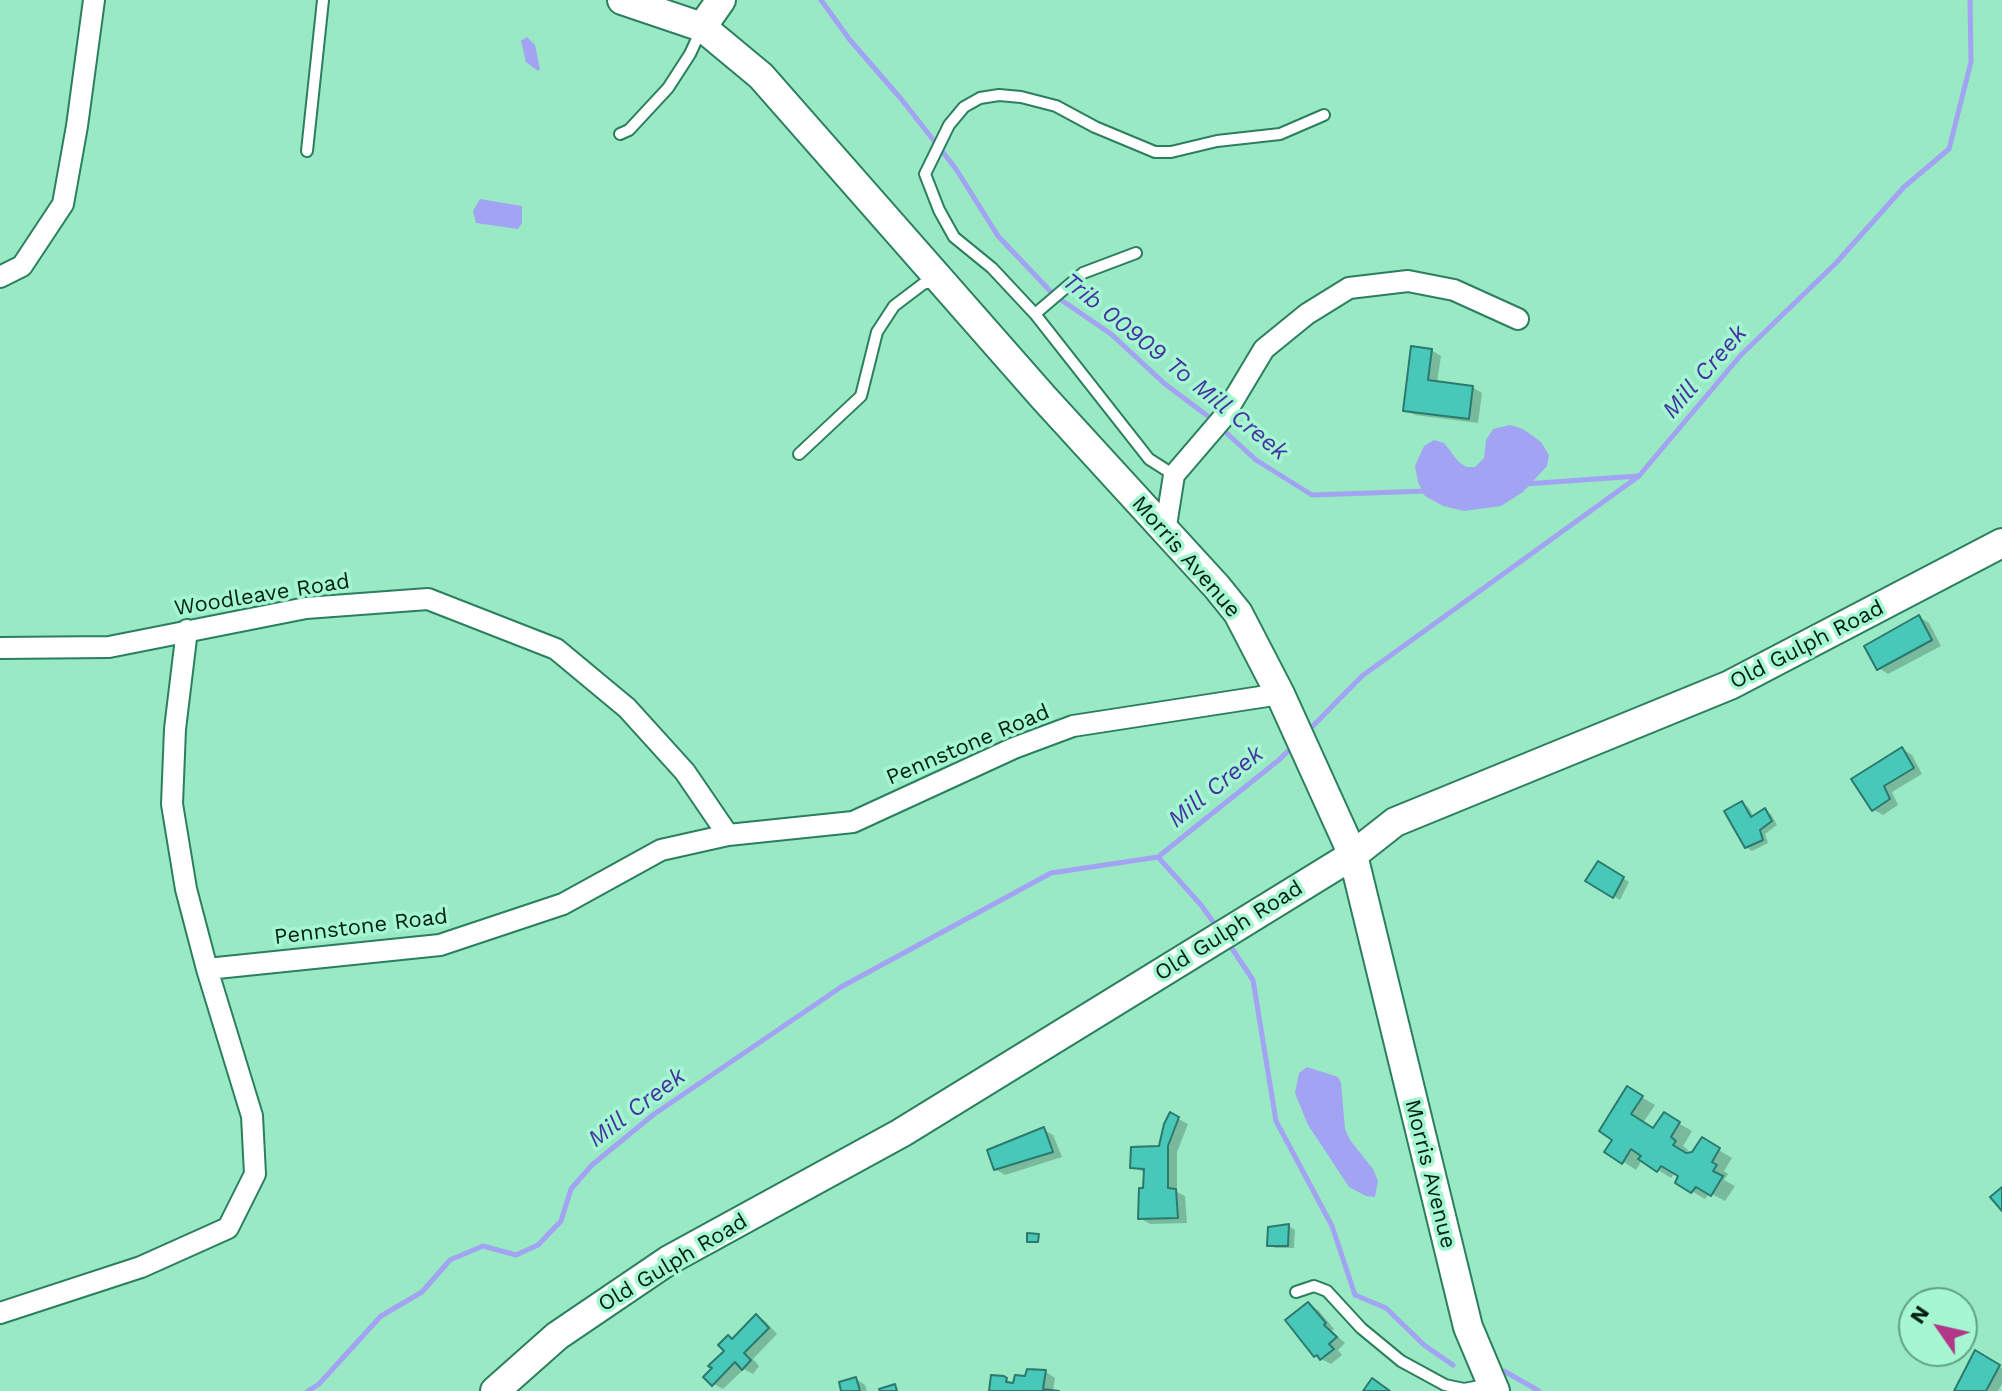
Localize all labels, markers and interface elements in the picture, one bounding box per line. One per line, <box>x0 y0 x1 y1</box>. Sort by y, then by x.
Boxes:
water label: Trib 00909 To Mill Creek <box>1056 267 1294 467</box>
water label: Mill Creek <box>1657 319 1753 425</box>
street label: Morris Avenue <box>1126 491 1246 623</box>
street label: Woodleave Road <box>172 568 352 622</box>
street label: Old Gulph Road <box>1726 595 1888 695</box>
street label: Pennstone Road <box>882 699 1054 791</box>
water label: Mill Creek <box>1162 740 1270 834</box>
street label: Old Gulph Road <box>1150 875 1308 987</box>
street label: Pennstone Road <box>273 903 449 951</box>
water label: Mill Creek <box>583 1062 691 1154</box>
street label: Morris Avenue <box>1399 1097 1461 1251</box>
street label: Old Gulph Road <box>594 1208 752 1318</box>
north arrow <box>1898 1287 1978 1367</box>
text: N <box>1904 1301 1934 1328</box>

